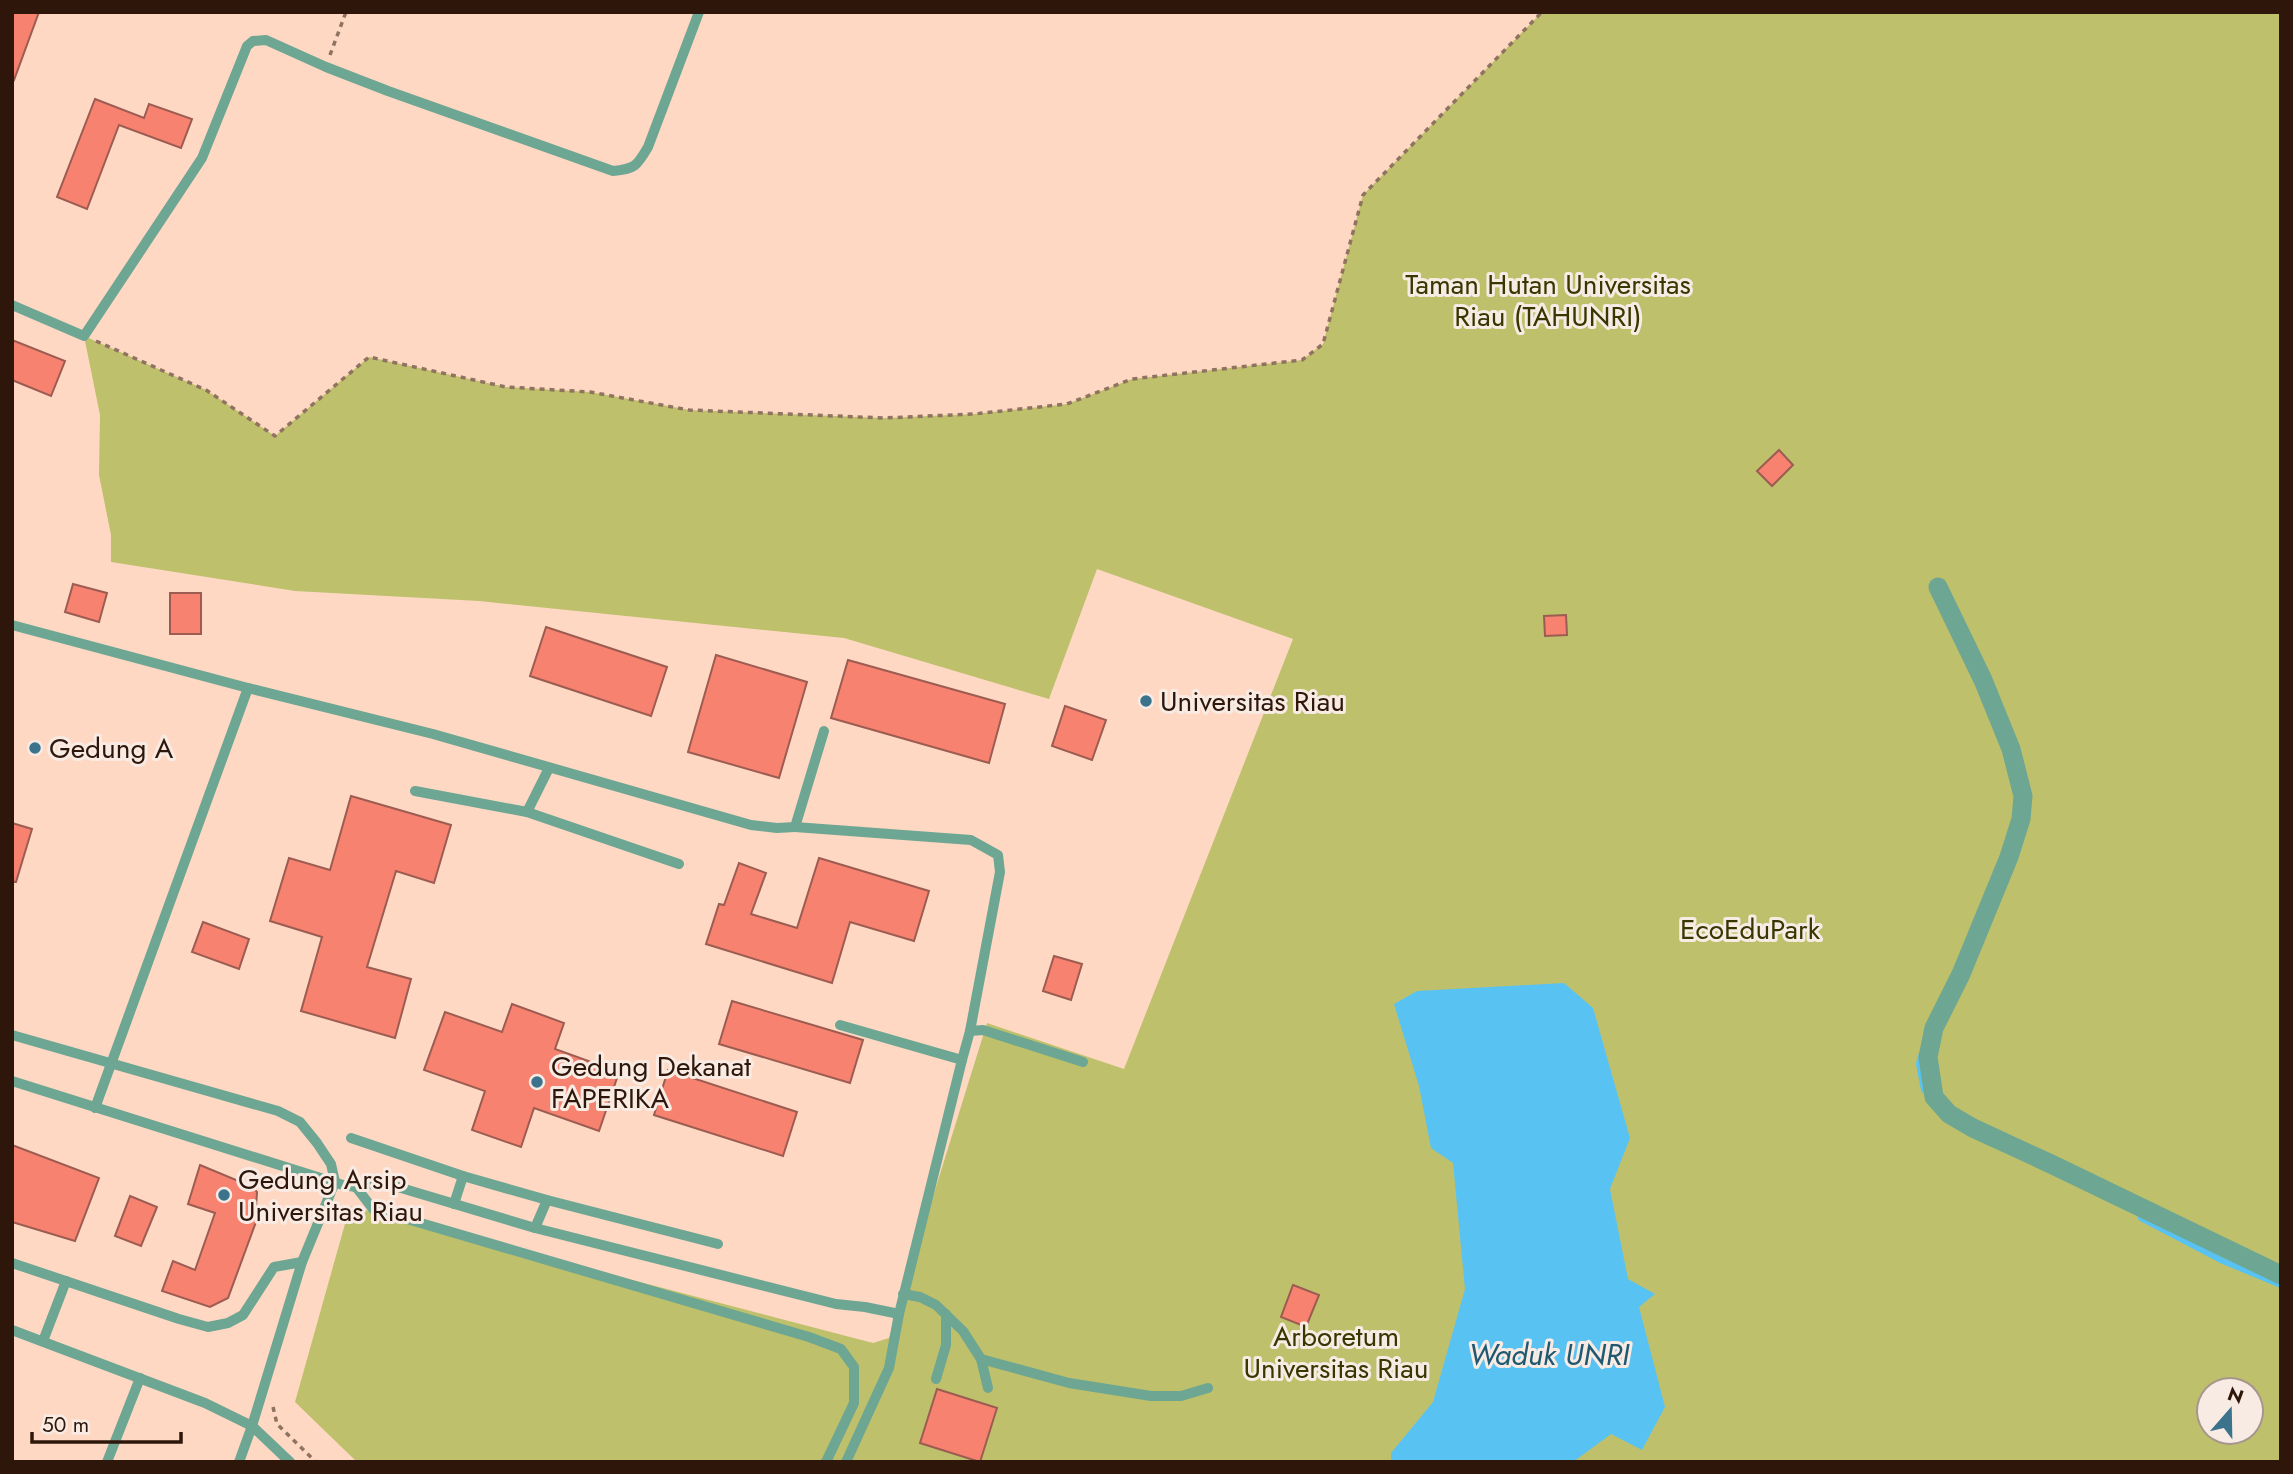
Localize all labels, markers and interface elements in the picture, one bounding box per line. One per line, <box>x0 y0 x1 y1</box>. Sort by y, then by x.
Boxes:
park label: Taman Hutan Universitas Riau (TAHUNRI) <box>1405 264 1691 337</box>
place label: Universitas Riau <box>1160 681 1345 722</box>
marker: Universitas Riau <box>1138 693 1154 709</box>
place label: Gedung A <box>49 728 174 769</box>
marker: Gedung A <box>27 740 43 756</box>
park label: EcoEduPark <box>1680 909 1821 950</box>
place label: Gedung Dekanat FAPERIKA <box>551 1046 751 1119</box>
marker: Gedung Dekanat FAPERIKA <box>529 1074 545 1090</box>
place label: Gedung Arsip Universitas Riau <box>238 1159 423 1232</box>
marker: Gedung Arsip Universitas Riau <box>216 1187 232 1203</box>
park label: Arboretum Universitas Riau <box>1244 1316 1429 1389</box>
water label: Waduk UNRI <box>1469 1333 1630 1376</box>
north arrow <box>2195 1376 2265 1446</box>
text: N <box>2224 1380 2247 1411</box>
scale bar <box>32 1400 180 1444</box>
text: 50 m <box>42 1410 89 1440</box>

